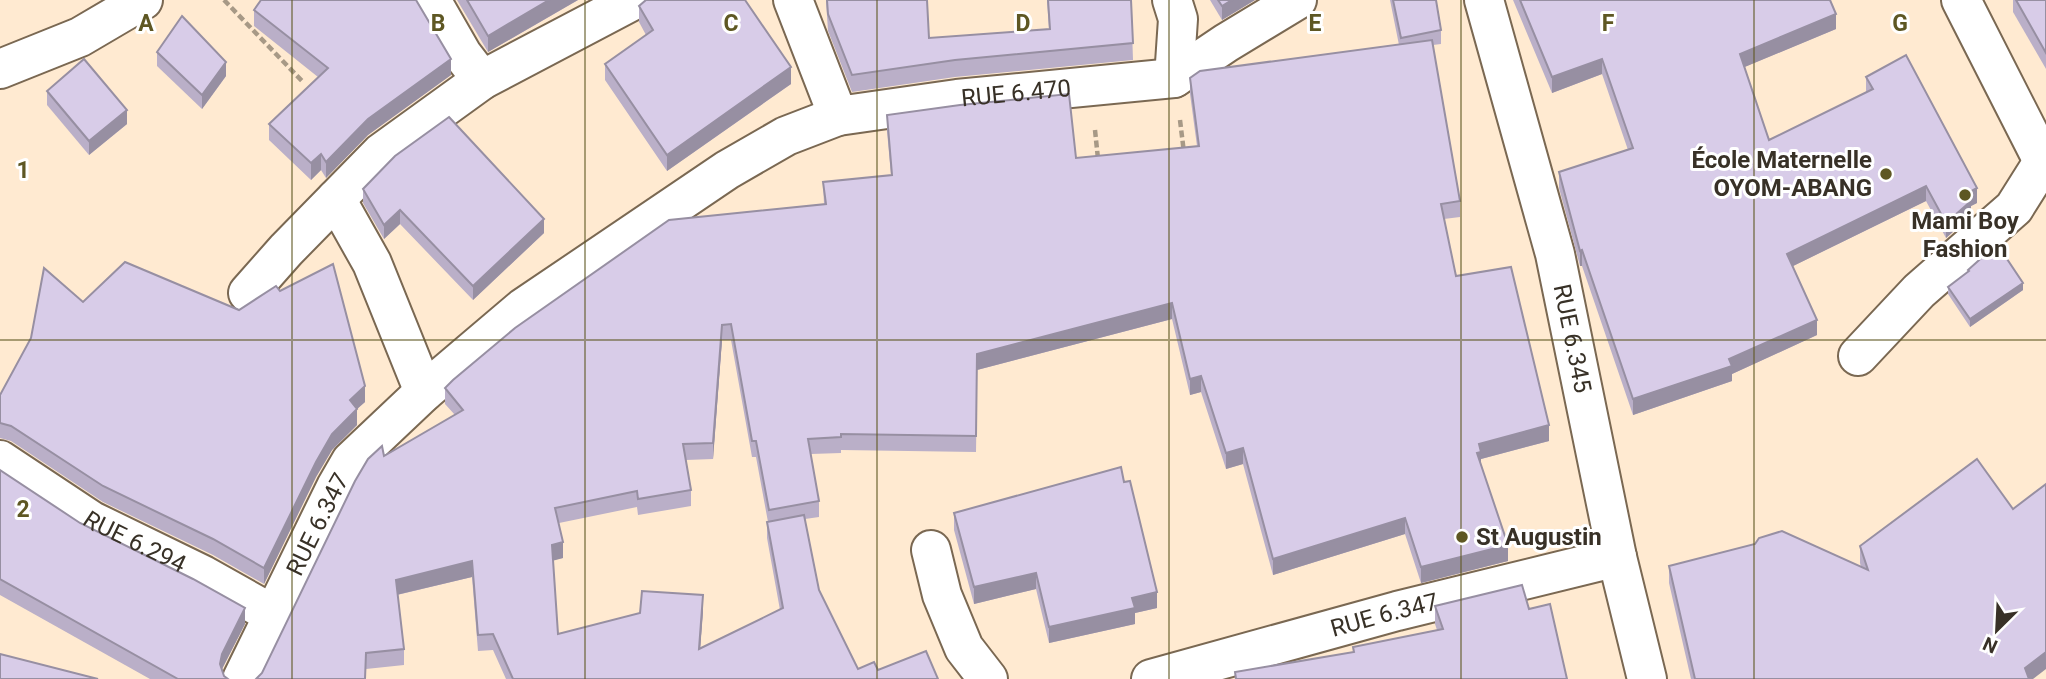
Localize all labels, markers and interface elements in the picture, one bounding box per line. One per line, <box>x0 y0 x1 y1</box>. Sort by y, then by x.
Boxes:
text: A <box>138 10 154 37</box>
text: B <box>431 10 445 37</box>
text: C <box>723 10 739 37</box>
text: D <box>1016 10 1030 37</box>
text: E <box>1309 10 1322 37</box>
text: F <box>1602 10 1615 37</box>
text: G <box>1892 10 1908 37</box>
street label: RUE 6.470 <box>960 74 1072 113</box>
place label: École Maternelle OYOM-ABANG <box>1692 146 1872 202</box>
text: 1 <box>16 157 30 184</box>
marker: École Maternelle OYOM-ABANG <box>1878 166 1894 182</box>
marker: Mami Boy Fashion <box>1957 187 1973 203</box>
place label: Mami Boy Fashion <box>1911 207 2020 263</box>
street label: RUE 6.345 <box>1548 282 1597 395</box>
street label: RUE 6.347 <box>281 468 355 580</box>
text: 2 <box>16 496 30 523</box>
street label: RUE 6.294 <box>78 505 191 579</box>
place label: St Augustin <box>1476 523 1602 551</box>
marker: St Augustin <box>1454 529 1470 545</box>
street label: RUE 6.347 <box>1327 587 1441 643</box>
north arrow <box>1962 595 2032 665</box>
text: N <box>1979 632 2001 658</box>

